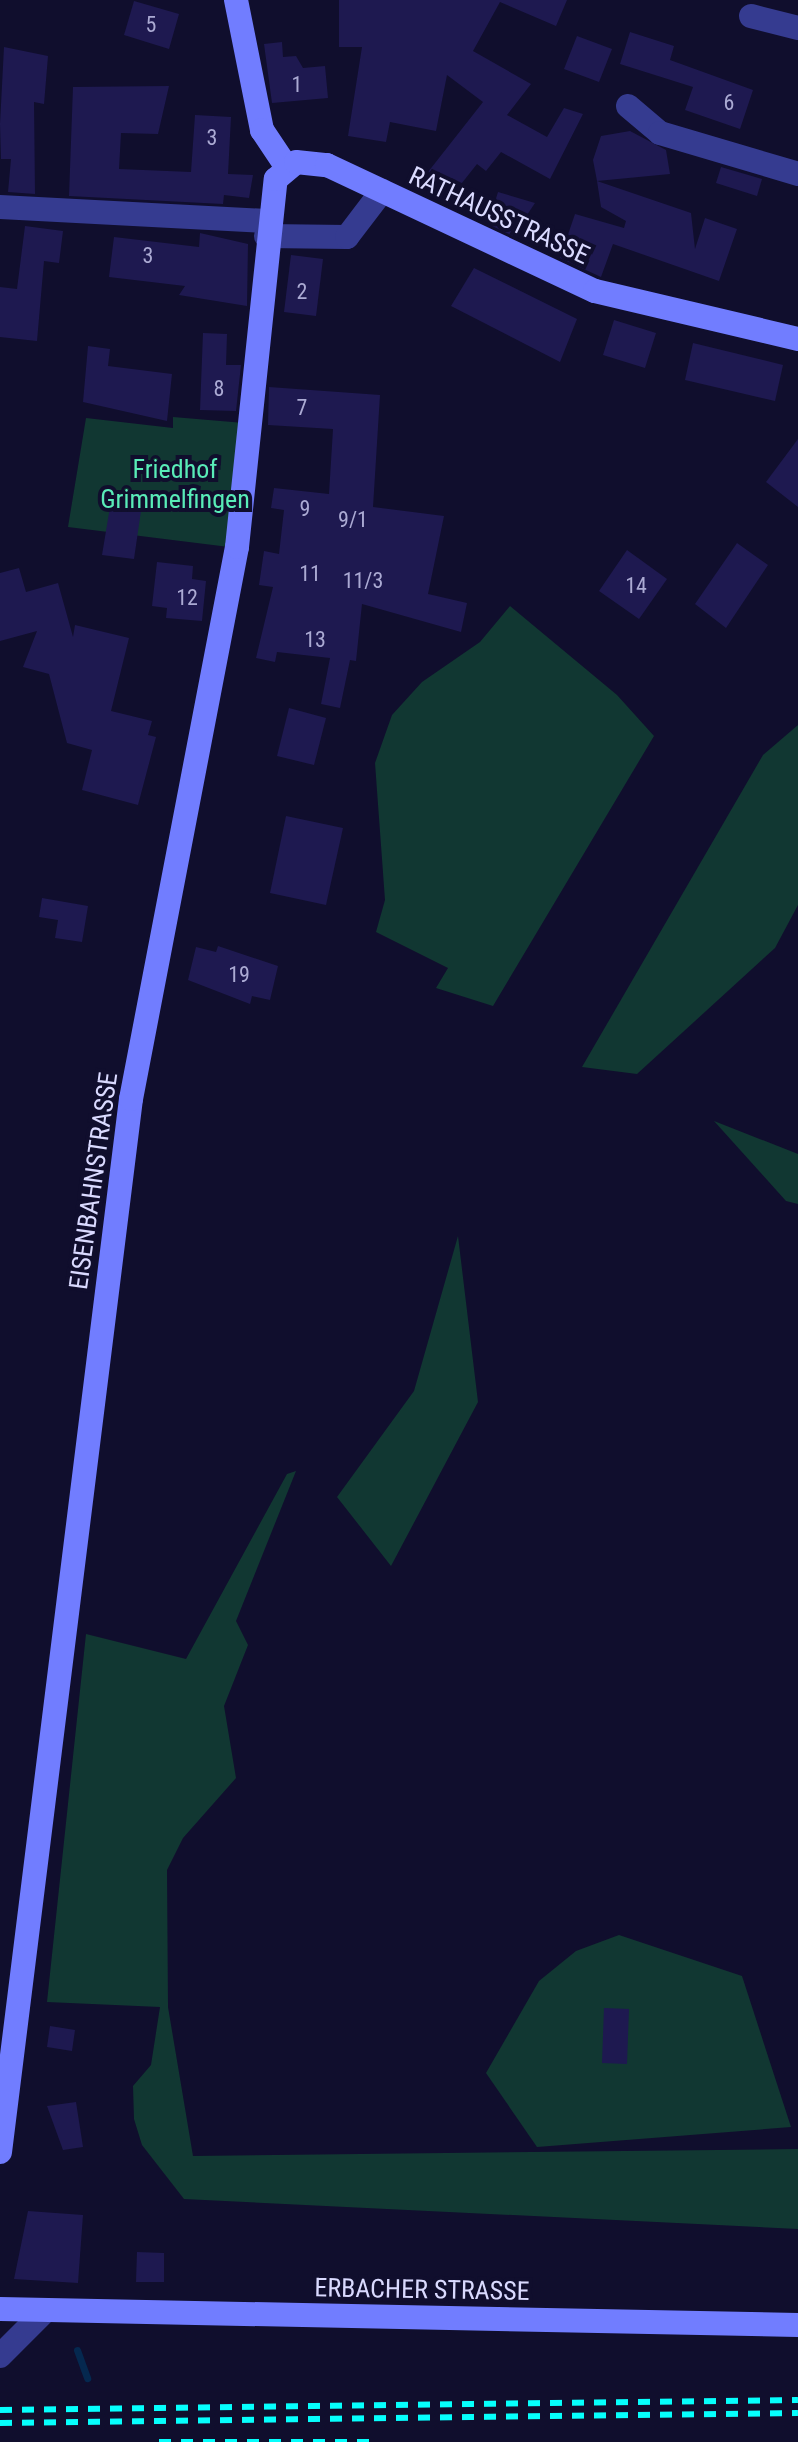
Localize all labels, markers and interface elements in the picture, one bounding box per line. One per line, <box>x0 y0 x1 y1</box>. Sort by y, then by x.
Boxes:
house number: 5 <box>146 12 156 38</box>
house number: 1 <box>292 72 302 98</box>
house number: 6 <box>724 90 734 116</box>
house number: 3 <box>207 125 217 151</box>
street label: RATHAUSSTRASSE <box>404 161 594 271</box>
house number: 3 <box>143 243 153 269</box>
house number: 2 <box>297 279 307 305</box>
house number: 8 <box>214 376 224 402</box>
house number: 7 <box>297 395 307 421</box>
park label: Friedhof Grimmelfingen <box>100 454 250 516</box>
house number: 9 <box>300 496 310 522</box>
house number: 9/1 <box>338 507 368 533</box>
house number: 11 <box>299 561 321 587</box>
house number: 11/3 <box>343 568 383 594</box>
house number: 14 <box>625 573 647 599</box>
house number: 12 <box>176 585 198 611</box>
house number: 13 <box>304 627 326 653</box>
house number: 19 <box>228 962 250 988</box>
street label: EISENBAHNSTRASSE <box>63 1070 125 1292</box>
street label: ERBACHER STRASSE <box>314 2273 530 2307</box>

